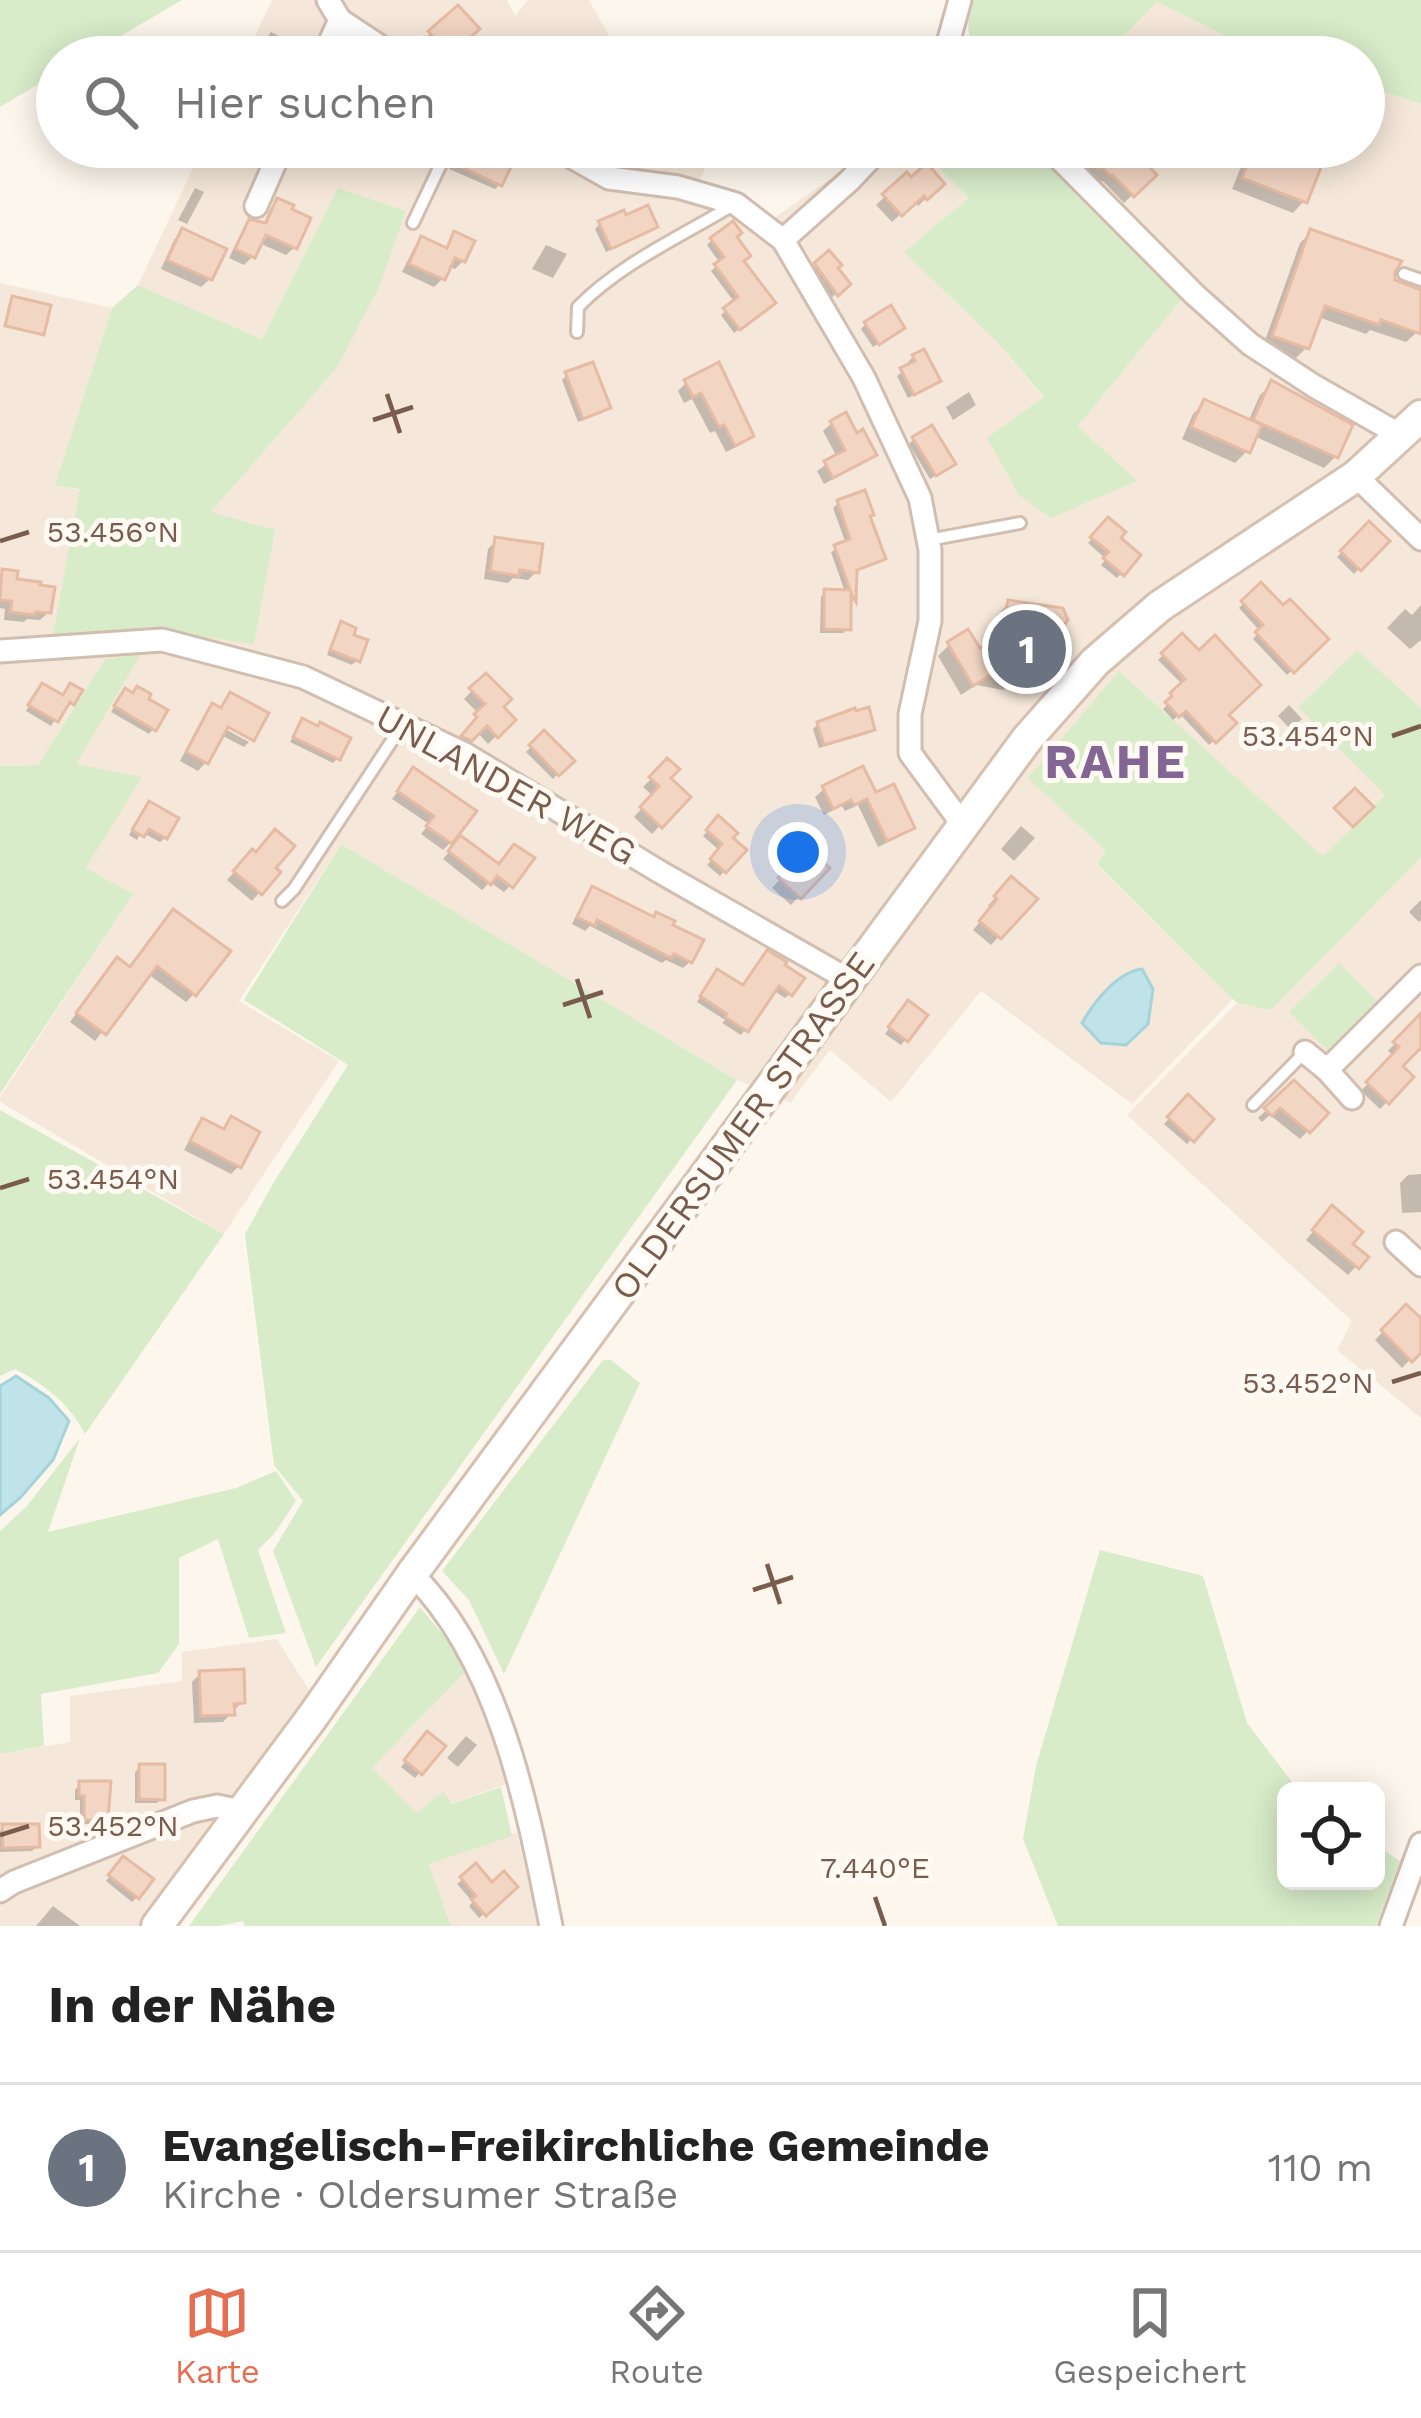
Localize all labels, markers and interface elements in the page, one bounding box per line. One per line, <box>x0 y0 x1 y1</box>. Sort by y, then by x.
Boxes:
search box <box>36 36 1385 168</box>
icon: search <box>78 69 144 135</box>
text: Hier suchen <box>174 76 436 129</box>
text: 53.456°N <box>47 514 179 549</box>
pin: 1 <box>988 604 1066 694</box>
street label: UNLANDER WEG <box>369 696 643 874</box>
text: 53.454°N <box>1242 718 1374 753</box>
district label: RAHE <box>1044 733 1188 790</box>
your location <box>768 822 828 882</box>
street label: OLDERSUMER STRASSE <box>603 944 883 1308</box>
text: 53.454°N <box>47 1161 179 1196</box>
text: 53.452°N <box>1242 1365 1374 1400</box>
map controls <box>1277 1782 1385 1890</box>
button: locate <box>1277 1782 1385 1890</box>
text: 53.452°N <box>47 1808 179 1843</box>
text: 7.440°E <box>820 1850 930 1885</box>
text: In der Nähe <box>48 1975 336 2034</box>
text: Evangelisch-Freikirchliche Gemeinde <box>162 2119 990 2172</box>
text: 1 <box>79 2145 95 2190</box>
text: 110 m <box>1268 2145 1373 2190</box>
text: Kirche · Oldersumer Straße <box>162 2172 678 2217</box>
tab: Karte <box>175 2280 260 2391</box>
tab: Route <box>609 2280 704 2391</box>
tab: Gespeichert <box>1053 2280 1246 2391</box>

